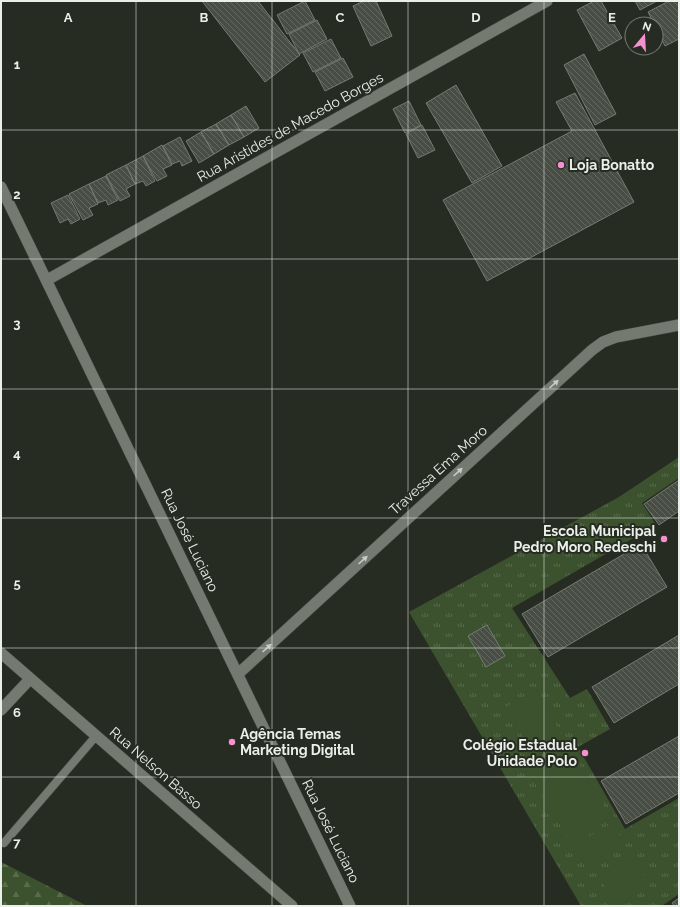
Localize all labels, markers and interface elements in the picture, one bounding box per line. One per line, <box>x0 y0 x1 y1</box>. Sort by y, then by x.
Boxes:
text: A <box>64 10 73 25</box>
text: B <box>200 10 209 25</box>
text: C <box>336 10 345 25</box>
text: D <box>471 10 481 25</box>
text: E <box>608 10 616 25</box>
north arrow <box>624 16 664 56</box>
text: N <box>641 19 653 34</box>
text: 1 <box>14 57 21 72</box>
street label: Rua Aristides de Macedo Borges <box>194 69 386 185</box>
place label: Loja Bonatto <box>569 157 655 173</box>
marker: Loja Bonatto <box>556 160 566 170</box>
text: 2 <box>13 187 21 202</box>
text: 3 <box>13 316 21 331</box>
one-way arrow <box>549 379 559 389</box>
street label: Travessa Ema Moro <box>386 422 490 518</box>
text: 4 <box>13 446 21 461</box>
one-way arrow <box>454 468 463 477</box>
street label: Rua José Luciano <box>158 486 222 594</box>
place label: Escola Municipal Pedro Moro Redeschi <box>514 523 657 555</box>
marker: Escola Municipal Pedro Moro Redeschi <box>659 534 669 544</box>
one-way arrow <box>357 555 368 564</box>
text: 5 <box>13 576 21 591</box>
one-way arrow <box>261 643 272 652</box>
text: 6 <box>13 705 21 720</box>
street label: Rua Nelson Basso <box>107 724 205 812</box>
place label: Agência Temas Marketing Digital <box>240 726 355 758</box>
marker: Agência Temas Marketing Digital <box>227 737 237 747</box>
place label: Colégio Estadual Unidade Polo <box>463 737 578 769</box>
marker: Colégio Estadual Unidade Polo <box>580 748 590 758</box>
street label: Rua José Luciano <box>299 777 363 885</box>
text: 7 <box>13 835 21 850</box>

